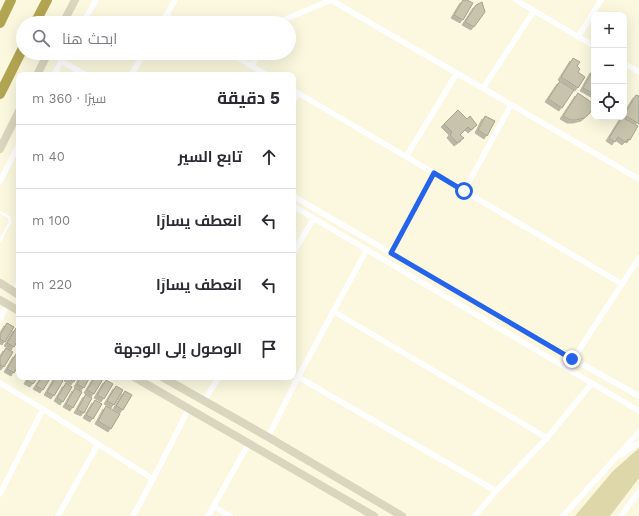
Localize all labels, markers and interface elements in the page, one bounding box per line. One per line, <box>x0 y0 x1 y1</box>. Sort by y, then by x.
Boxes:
map controls <box>591 12 627 120</box>
button: + <box>591 12 627 48</box>
search box <box>16 16 296 60</box>
icon: search <box>30 27 52 49</box>
text: ابحث هنا <box>62 30 117 48</box>
button: − <box>591 48 627 84</box>
button: locate <box>591 84 627 120</box>
text: 5 دقيقة <box>217 88 280 108</box>
text: سيرًا · 360 m <box>32 91 106 106</box>
icon: ahead <box>258 146 280 168</box>
text: تابع السير <box>178 148 242 166</box>
text: 40 m <box>32 149 65 164</box>
route start <box>455 182 473 200</box>
icon: left <box>258 210 280 232</box>
text: انعطف يسارًا <box>156 212 242 230</box>
text: 100 m <box>32 213 70 228</box>
icon: left <box>258 274 280 296</box>
text: انعطف يسارًا <box>156 276 242 294</box>
text: 220 m <box>32 277 72 292</box>
icon: arrive <box>258 338 280 360</box>
text: الوصول إلى الوجهة <box>114 340 242 358</box>
route end <box>563 350 581 368</box>

